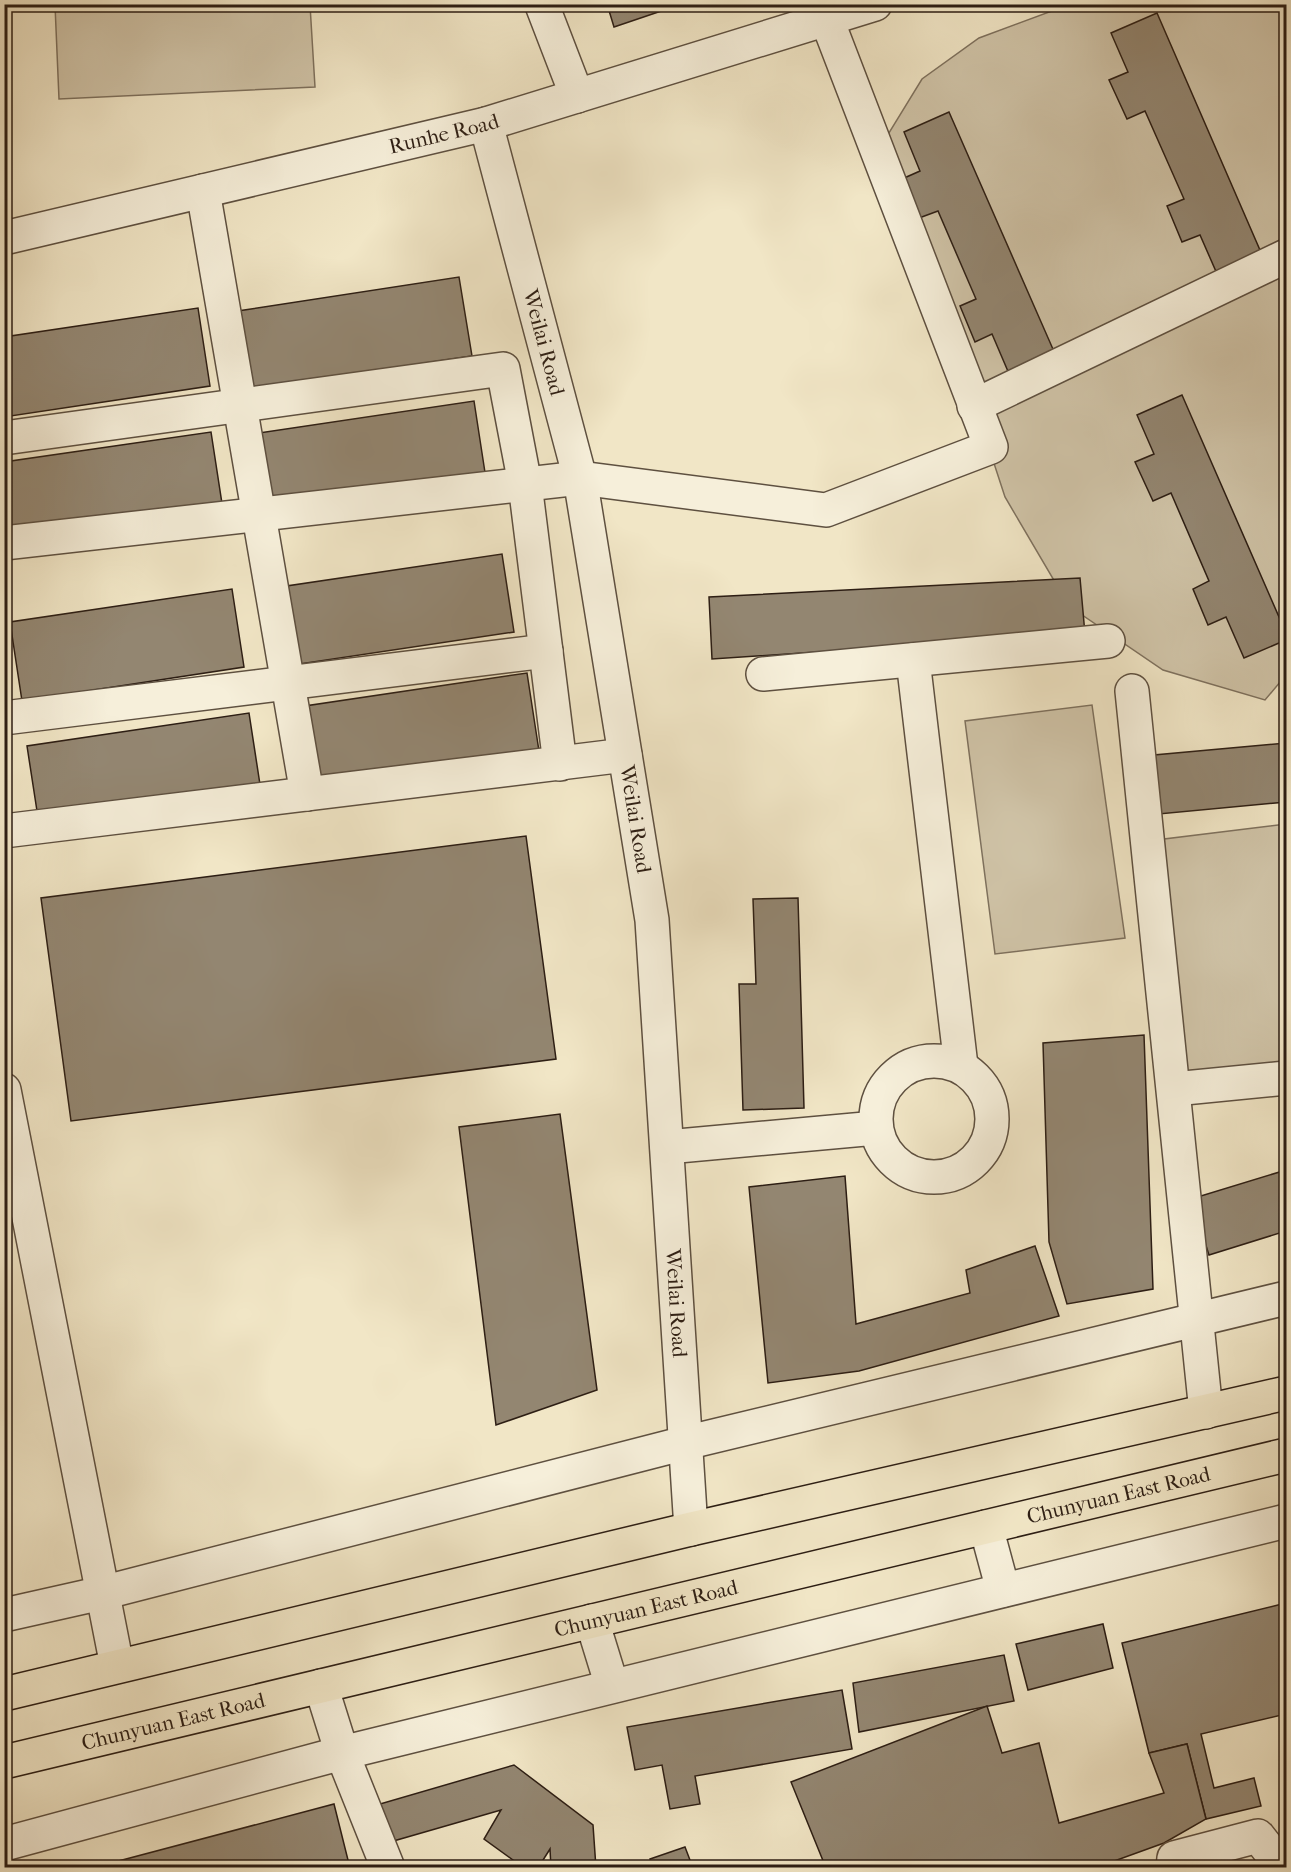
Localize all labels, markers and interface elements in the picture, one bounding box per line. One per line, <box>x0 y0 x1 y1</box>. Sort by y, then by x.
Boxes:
street label: Runhe Road <box>386 109 502 159</box>
street label: Weilai Road <box>518 286 570 399</box>
street label: Weilai Road <box>615 763 656 875</box>
street label: Weilai Road <box>661 1247 692 1359</box>
street label: Chunyuan East Road <box>1024 1461 1213 1529</box>
street label: Chunyuan East Road <box>552 1575 740 1642</box>
street label: Chunyuan East Road <box>79 1688 268 1755</box>

